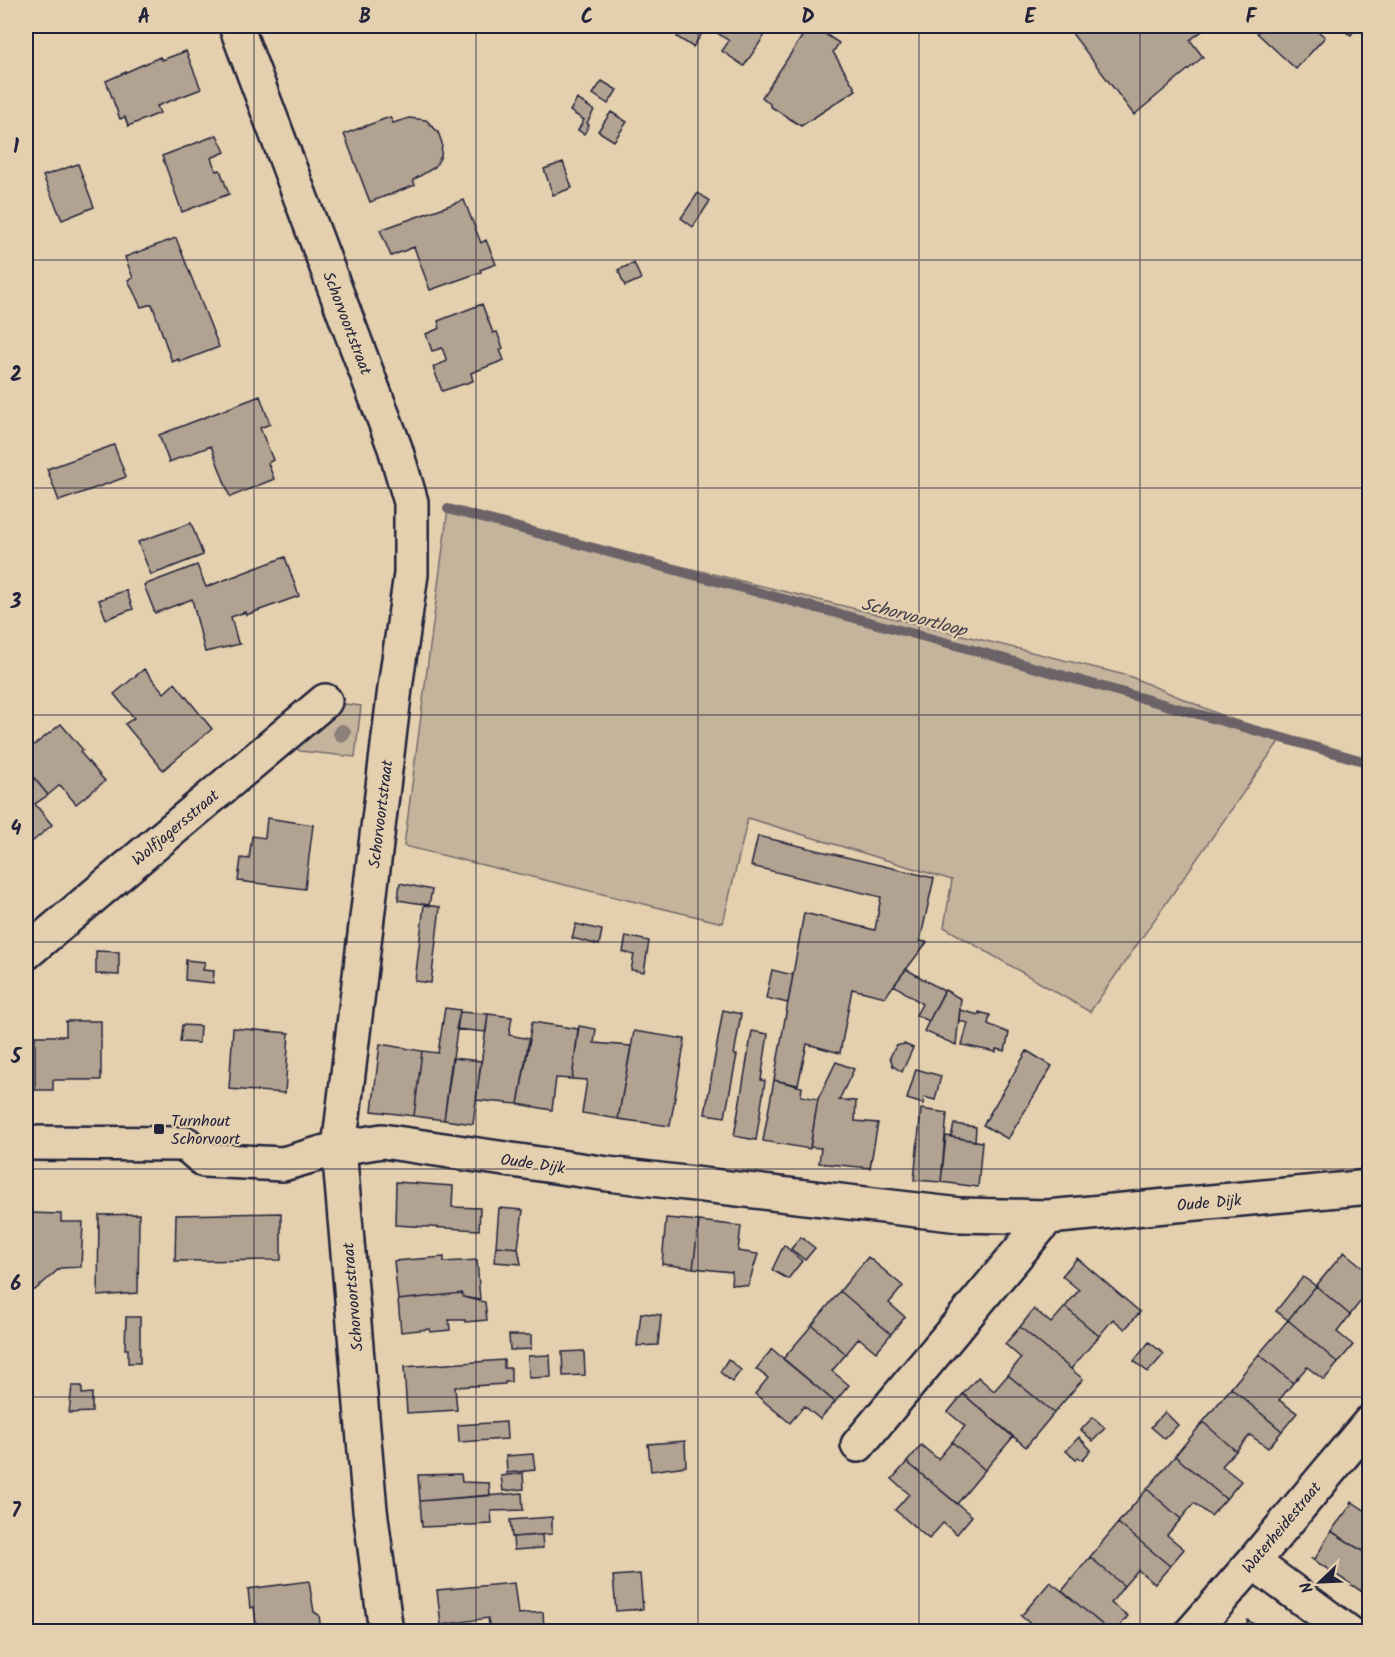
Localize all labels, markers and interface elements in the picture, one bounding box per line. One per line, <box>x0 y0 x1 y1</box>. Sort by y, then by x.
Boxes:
text: A <box>138 2 150 34</box>
text: B <box>359 2 371 34</box>
text: C <box>581 2 593 34</box>
text: D <box>801 2 815 34</box>
text: E <box>1024 2 1036 34</box>
text: F <box>1246 2 1258 34</box>
text: 1 <box>13 132 19 164</box>
street label: Schorvoortstraat <box>315 268 378 380</box>
text: 2 <box>10 360 22 392</box>
text: 3 <box>10 587 22 619</box>
water label: Schorvoortloop <box>858 591 972 647</box>
street label: Schorvoortstraat <box>362 758 401 870</box>
street label: Wolfjagersstraat <box>127 783 226 872</box>
text: 4 <box>11 814 22 846</box>
text: 5 <box>10 1042 23 1074</box>
place label: Turnhout Schorvoort <box>171 1109 241 1152</box>
marker: Turnhout Schorvoort <box>152 1122 166 1136</box>
street label: Oude Dijk <box>499 1148 567 1181</box>
street label: Oude Dijk <box>1176 1188 1243 1219</box>
street label: Schorvoortstraat <box>336 1241 371 1352</box>
text: 6 <box>11 1269 22 1301</box>
street label: Waterheidestraat <box>1236 1476 1329 1579</box>
text: 7 <box>11 1496 21 1528</box>
north arrow <box>1290 1552 1350 1612</box>
text: N <box>1294 1578 1321 1597</box>

